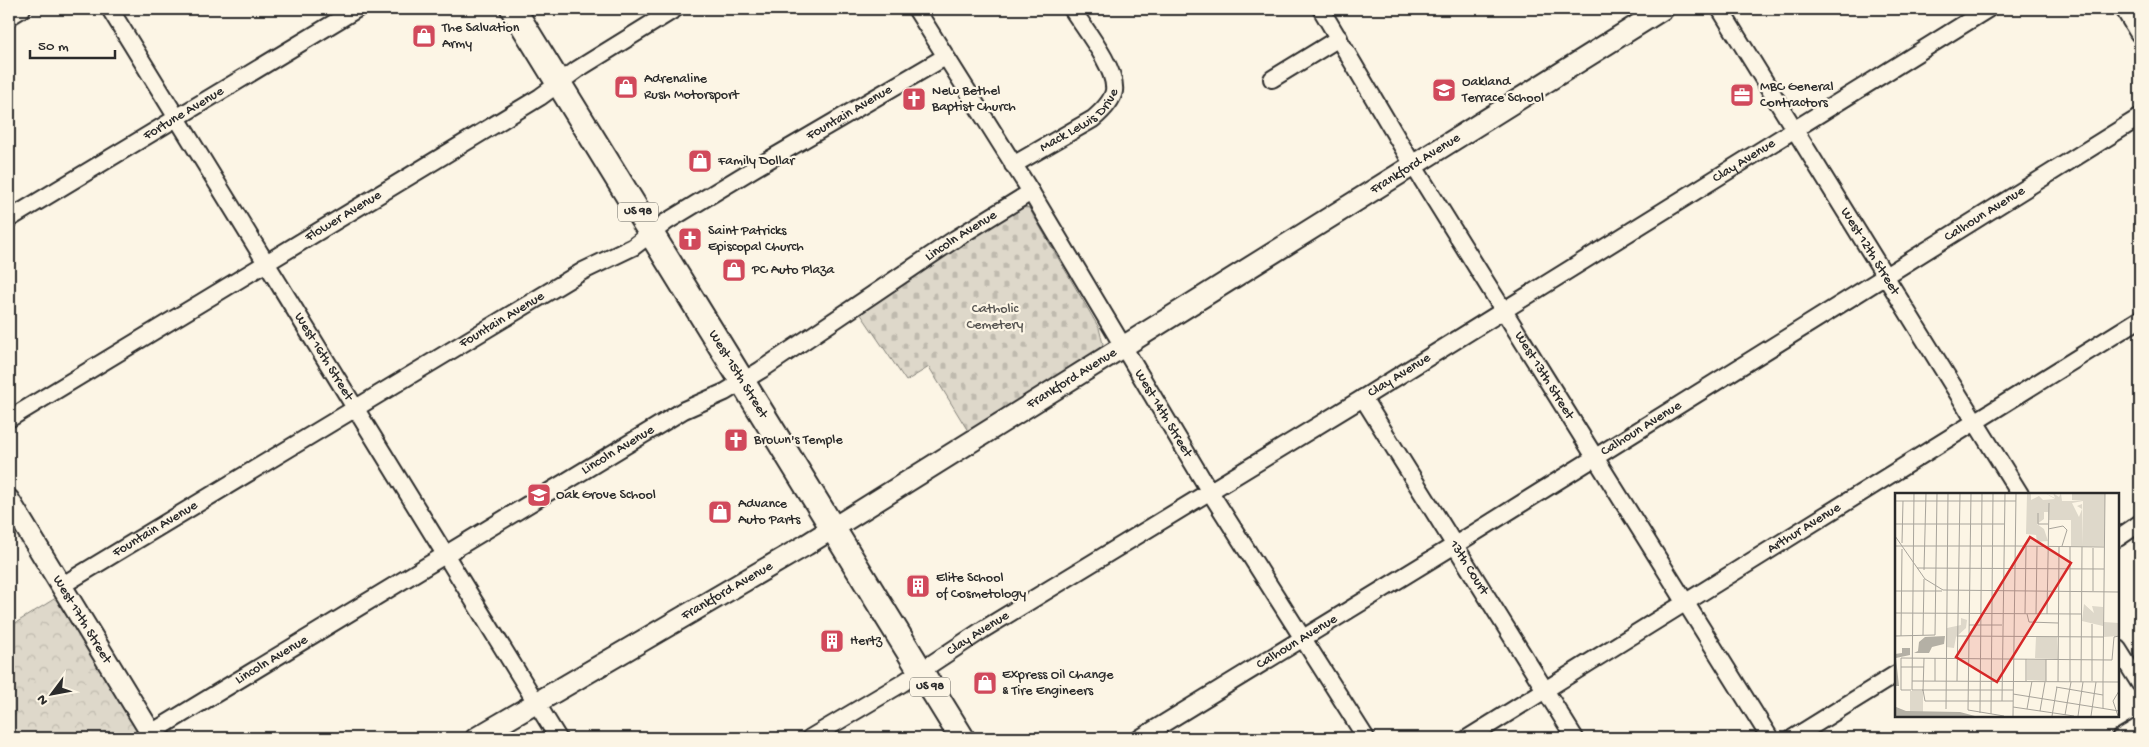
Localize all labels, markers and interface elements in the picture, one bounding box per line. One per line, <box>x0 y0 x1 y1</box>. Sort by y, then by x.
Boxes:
place label: The Salvation Army <box>441 20 520 53</box>
shop icon: The Salvation Army <box>411 23 437 49</box>
scale bar <box>30 28 115 60</box>
text: 50 m <box>38 38 69 56</box>
place label: Adrenaline Rush Motorsport <box>644 71 740 104</box>
shop icon: Adrenaline Rush Motorsport <box>613 74 639 100</box>
place label: Oakland Terrace School <box>1461 74 1544 107</box>
school or university icon: Oakland Terrace School <box>1431 77 1457 103</box>
place label: MBC General Contractors <box>1760 79 1834 112</box>
street label: Fountain Avenue <box>803 81 896 145</box>
street label: Fortune Avenue <box>139 82 228 145</box>
office icon: MBC General Contractors <box>1729 82 1755 108</box>
place label: New Bethel Baptist Church <box>931 83 1016 116</box>
church icon: New Bethel Baptist Church <box>901 86 927 112</box>
street label: Mack Lewis Drive <box>1037 86 1123 156</box>
street label: Frankford Avenue <box>1366 129 1464 199</box>
street label: Clay Avenue <box>1709 135 1779 187</box>
shop icon: Family Dollar <box>687 148 713 174</box>
place label: Family Dollar <box>717 153 796 170</box>
street label: Calhoun Avenue <box>1941 182 2029 246</box>
street label: Flower Avenue <box>301 186 385 246</box>
road number: US 98 <box>618 202 658 222</box>
street label: West 12th Street <box>1836 204 1904 299</box>
street label: Lincoln Avenue <box>922 206 1001 265</box>
place label: Saint Patricks Episcopal Church <box>708 223 804 256</box>
church icon: Saint Patricks Episcopal Church <box>677 226 703 252</box>
shop icon: PC Auto Plaza <box>721 257 747 283</box>
place label: PC Auto Plaza <box>751 262 836 279</box>
street label: Fountain Avenue <box>455 287 548 353</box>
park label: Catholic Cemetery <box>967 301 1023 334</box>
street label: West 16th Street <box>290 310 358 405</box>
street label: West 15th Street <box>704 327 772 423</box>
street label: West 13th Street <box>1510 328 1578 424</box>
street label: Frankford Avenue <box>1023 344 1121 414</box>
street label: Clay Avenue <box>1365 349 1435 401</box>
street label: West 14th Street <box>1130 366 1197 462</box>
street label: Calhoun Avenue <box>1598 397 1685 460</box>
street label: Lincoln Avenue <box>578 421 658 479</box>
church icon: Brown's Temple <box>723 427 749 453</box>
place label: Brown's Temple <box>753 432 843 449</box>
school or university icon: Oak Grove School <box>526 482 552 508</box>
place label: Oak Grove School <box>556 487 656 504</box>
inset map <box>1895 493 2119 717</box>
place label: Advance Auto Parts <box>738 496 801 529</box>
street label: Fountain Avenue <box>109 497 201 562</box>
shop icon: Advance Auto Parts <box>707 499 733 525</box>
street label: Arthur Avenue <box>1764 499 1845 558</box>
street label: 13th Court <box>1445 536 1493 599</box>
street label: Frankford Avenue <box>678 557 777 625</box>
place label: Elite School of Cosmetology <box>936 570 1026 603</box>
street label: West 17th Street <box>49 572 116 668</box>
building icon: Elite School of Cosmetology <box>905 573 931 599</box>
street label: Clay Avenue <box>944 607 1013 660</box>
street label: Calhoun Avenue <box>1253 610 1341 673</box>
building icon: Hertz <box>819 628 845 654</box>
street label: Lincoln Avenue <box>232 631 312 688</box>
place label: Hertz <box>850 633 883 650</box>
place label: Express Oil Change & Tire Engineers <box>1002 667 1114 700</box>
north arrow <box>28 670 78 720</box>
shop icon: Express Oil Change & Tire Engineers <box>972 670 998 696</box>
road number: US 98 <box>910 678 950 696</box>
text: N <box>33 691 53 708</box>

